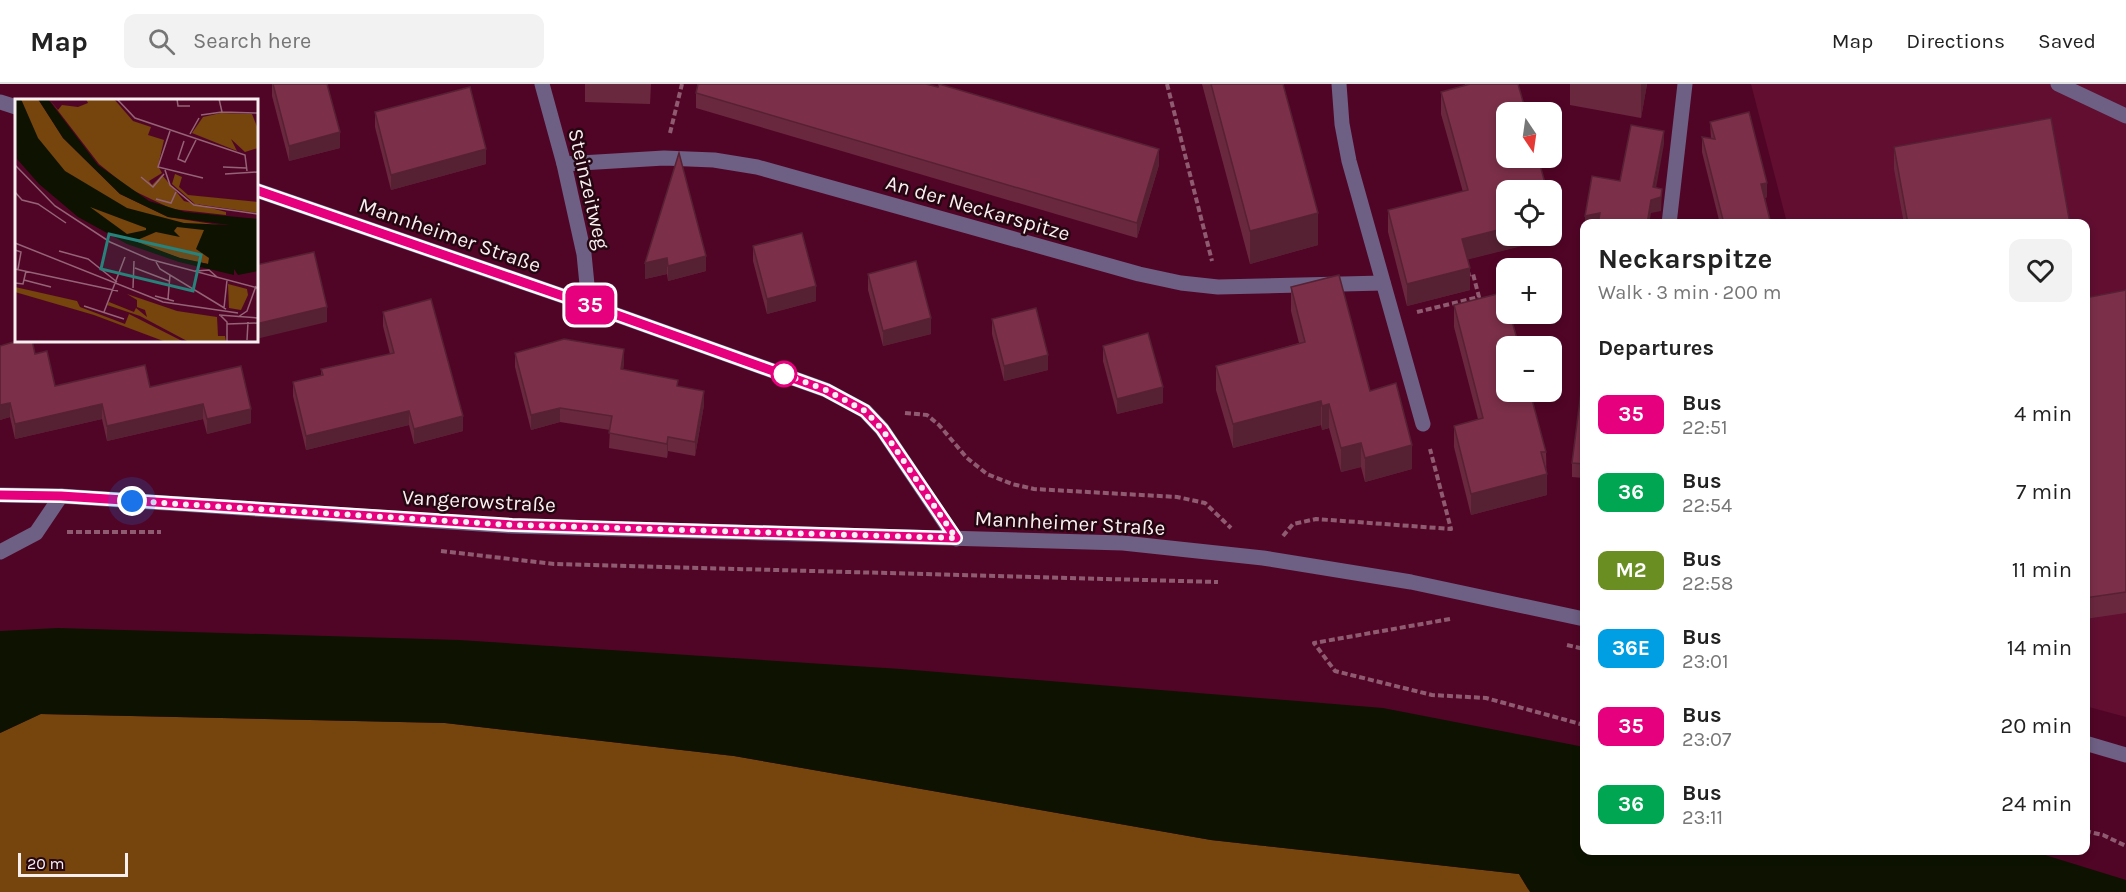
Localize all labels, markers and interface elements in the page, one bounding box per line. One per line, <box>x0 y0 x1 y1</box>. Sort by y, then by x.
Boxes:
search box <box>124 14 544 68</box>
text: Map <box>30 25 88 58</box>
icon: search <box>145 25 178 58</box>
text: Search here <box>193 28 311 54</box>
text: Map <box>1832 29 1873 53</box>
text: Directions <box>1906 29 2005 53</box>
text: Saved <box>2038 29 2096 53</box>
inset map <box>15 99 258 342</box>
north arrow <box>1496 102 1562 168</box>
map controls <box>1496 102 1562 402</box>
street label: Steinzeitweg <box>563 126 615 252</box>
street label: An der Neckarspitze <box>883 170 1073 246</box>
button: locate <box>1496 180 1562 246</box>
street label: Mannheimer Straße <box>356 193 544 277</box>
button: heart <box>2009 239 2072 302</box>
text: Neckarspitze <box>1598 242 1772 275</box>
button: + <box>1496 258 1562 324</box>
text: Walk · 3 min · 200 m <box>1598 281 1781 304</box>
line badge: 35 <box>563 286 617 324</box>
text: 35 <box>577 293 603 317</box>
text: Departures <box>1598 335 1714 361</box>
button: − <box>1496 336 1562 402</box>
unlabelled marker <box>771 361 797 387</box>
text: Bus <box>1682 390 1722 416</box>
text: 4 min <box>2014 401 2072 427</box>
text: 35 <box>1618 402 1644 426</box>
text: 22:51 <box>1682 416 1728 439</box>
text: Bus <box>1682 468 1722 494</box>
text: 7 min <box>2016 479 2072 505</box>
text: 36 <box>1618 480 1644 504</box>
street label: Vangerowstraße <box>401 485 557 517</box>
your location <box>117 486 147 516</box>
text: 22:54 <box>1682 494 1732 517</box>
street label: Mannheimer Straße <box>974 506 1166 540</box>
text: Bus <box>1682 546 1722 572</box>
text: 11 min <box>2012 557 2072 583</box>
text: M2 <box>1615 558 1647 582</box>
text: 22:58 <box>1682 572 1733 595</box>
text: Bus <box>1682 624 1722 650</box>
text: 14 min <box>2007 635 2072 661</box>
text: 36E <box>1612 636 1650 660</box>
text: 23:01 <box>1682 650 1729 673</box>
text: Bus <box>1682 702 1722 728</box>
text: 20 min <box>2001 713 2072 739</box>
text: 35 <box>1618 714 1644 738</box>
text: 23:07 <box>1682 728 1731 751</box>
text: Bus <box>1682 780 1722 806</box>
text: 24 min <box>2001 791 2072 817</box>
text: 36 <box>1618 792 1644 816</box>
text: 23:11 <box>1682 806 1723 829</box>
scale bar <box>18 850 128 878</box>
text: 20 m <box>27 854 65 873</box>

